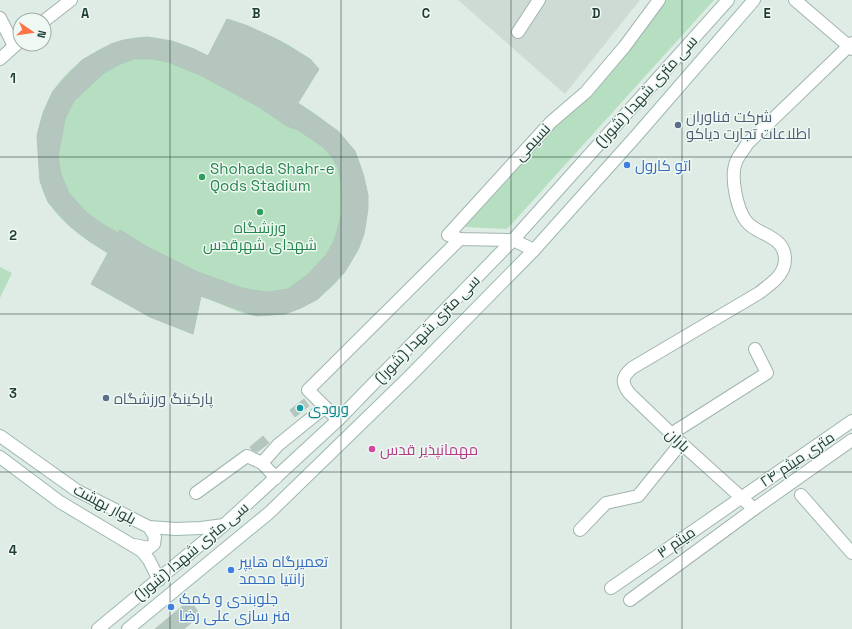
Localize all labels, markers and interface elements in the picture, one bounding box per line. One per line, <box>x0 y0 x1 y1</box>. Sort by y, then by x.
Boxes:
text: A <box>81 5 90 22</box>
text: B <box>252 5 261 22</box>
text: C <box>422 5 430 22</box>
text: D <box>592 5 601 22</box>
text: E <box>763 5 771 22</box>
north arrow <box>12 12 52 52</box>
text: N <box>34 29 49 39</box>
street label: سی متری شهدا (شورا) <box>591 31 702 152</box>
text: 1 <box>10 70 16 87</box>
place label: شرکت فناوران اطلاعات تجارت دیاکو <box>686 107 811 143</box>
street label: نسیمی <box>510 119 555 166</box>
marker: شرکت فناوران اطلاعات تجارت دیاکو <box>673 120 683 130</box>
place label: اتو کارول <box>635 156 691 175</box>
place label: Shohada Shahr-e Qods Stadium <box>210 159 335 195</box>
marker: اتو کارول <box>622 160 632 170</box>
marker: Shohada Shahr-e Qods Stadium <box>197 172 207 182</box>
marker: ورزشگاه شهدای شهرقدس <box>255 207 265 217</box>
place label: ورزشگاه شهدای شهرقدس <box>203 218 317 255</box>
text: 2 <box>9 227 17 244</box>
street label: سی متری شهدا (شورا) <box>370 271 485 388</box>
text: 3 <box>9 385 17 402</box>
place label: پارکینگ ورزشگاه <box>114 389 213 409</box>
marker: پارکینگ ورزشگاه <box>101 393 111 403</box>
place label: ورودی <box>308 399 349 419</box>
marker: ورودی <box>295 403 305 413</box>
street label: باران <box>661 424 694 457</box>
street label: ۲۴ متری میثم <box>756 427 838 492</box>
place label: مهمانپذیر قدس <box>380 440 478 460</box>
marker: مهمانپذیر قدس <box>367 444 377 454</box>
street label: بلوار بهشت <box>70 480 140 529</box>
street label: سی متری شهدا (شورا) <box>130 497 253 605</box>
street label: میثم ۳ <box>653 522 699 563</box>
text: 4 <box>9 542 17 559</box>
place label: تعمیرگاه هایپر زانتیا محمد <box>238 552 328 588</box>
marker: تعمیرگاه هایپر زانتیا محمد <box>226 565 236 575</box>
place label: جلوبندی و کمک فنر سازی علی رضا <box>179 589 290 626</box>
marker: جلوبندی و کمک فنر سازی علی رضا <box>166 602 176 612</box>

